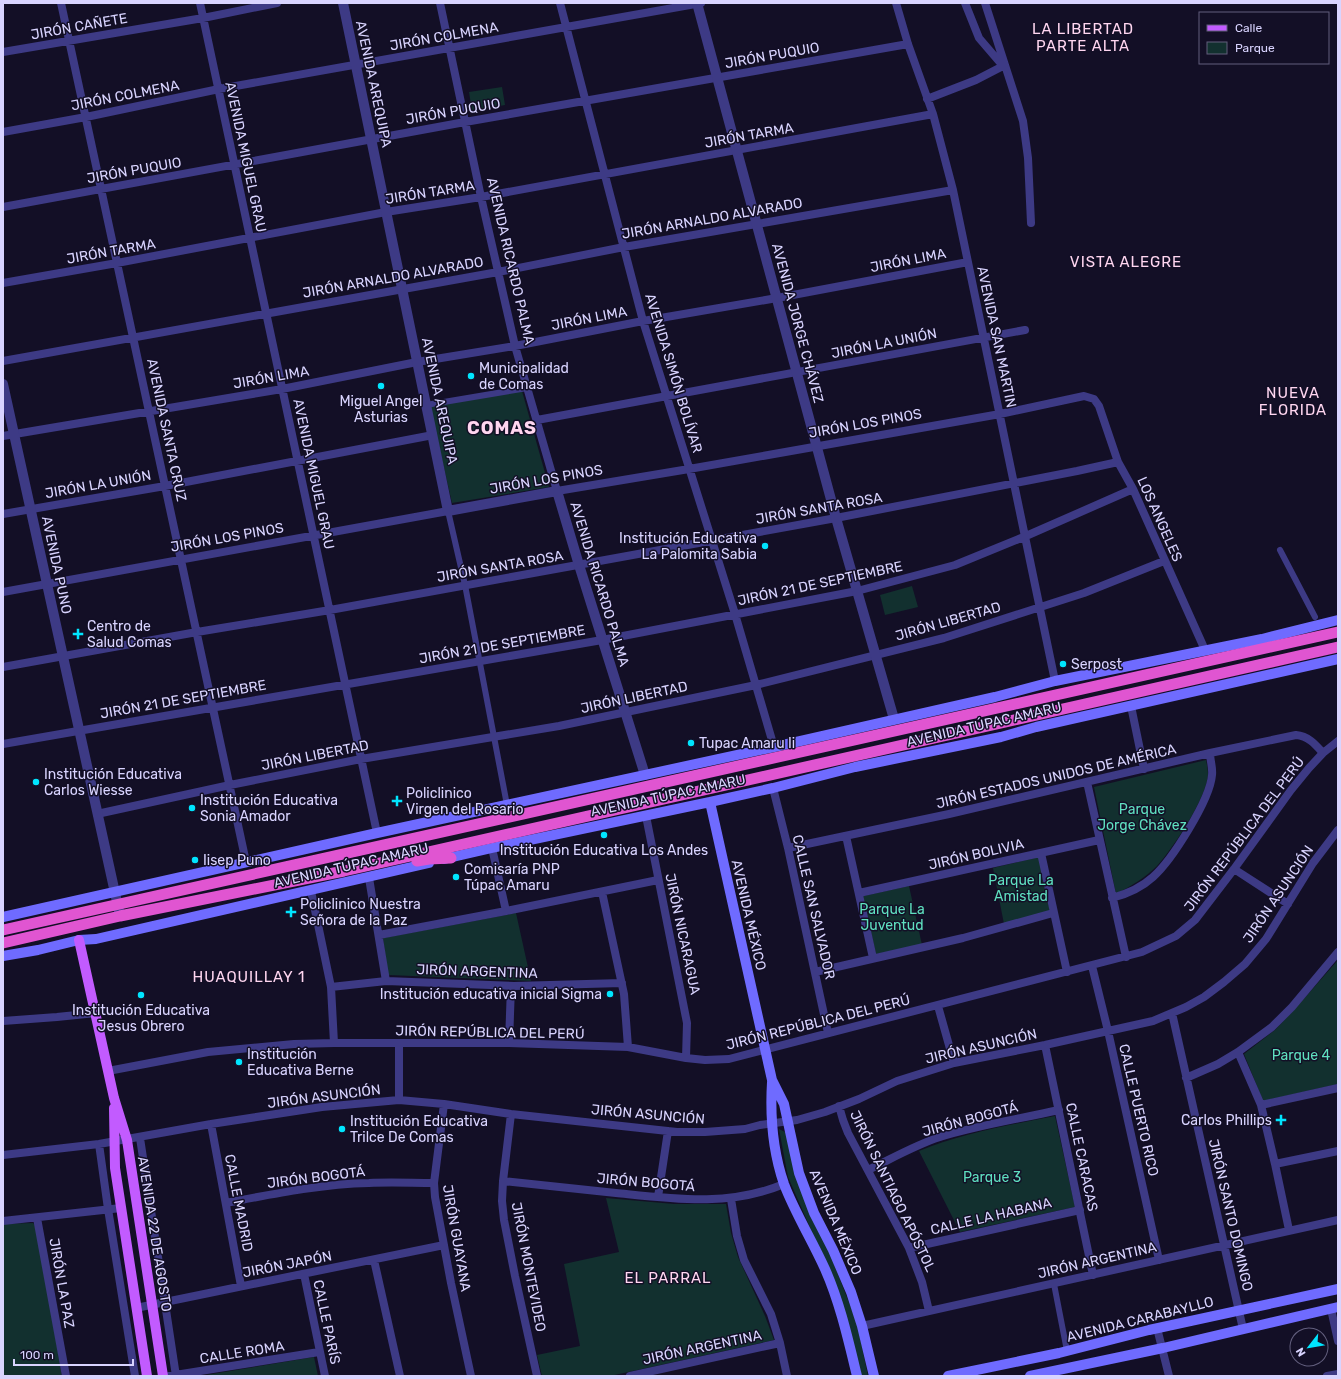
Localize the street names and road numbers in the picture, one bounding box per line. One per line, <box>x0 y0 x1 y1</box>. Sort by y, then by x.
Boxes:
street label: JIRÓN CAÑETE <box>29 9 129 43</box>
street label: JIRÓN COLMENA <box>388 17 500 54</box>
street label: AVENIDA AREQUIPA <box>352 19 395 150</box>
street label: JIRÓN PUQUIO <box>723 38 821 72</box>
street label: JIRÓN COLMENA <box>69 76 181 114</box>
street label: AVENIDA MIGUEL GRAU <box>221 80 270 234</box>
street label: JIRÓN PUQUIO <box>404 94 502 128</box>
street label: JIRÓN TARMA <box>703 118 796 152</box>
street label: JIRÓN PUQUIO <box>85 153 183 187</box>
street label: JIRÓN TARMA <box>384 176 477 208</box>
street label: AVENIDA RICARDO PALMA <box>483 176 538 347</box>
street label: JIRÓN ARNALDO ALVARADO <box>620 193 804 243</box>
street label: JIRÓN TARMA <box>65 234 158 268</box>
street label: AVENIDA JORGE CHÁVEZ <box>768 241 828 405</box>
street label: JIRÓN LIMA <box>869 244 948 276</box>
street label: JIRÓN ARNALDO ALVARADO <box>301 252 485 302</box>
street label: AVENIDA SAN MARTIN <box>973 265 1020 409</box>
street label: AVENIDA SIMÓN BOLÍVAR <box>641 291 707 455</box>
street label: JIRÓN LIMA <box>550 302 629 334</box>
street label: JIRÓN LA UNIÓN <box>830 324 938 362</box>
street label: AVENIDA AREQUIPA <box>418 336 461 467</box>
street label: AVENIDA SANTA CRUZ <box>143 357 190 503</box>
street label: JIRÓN LIMA <box>232 361 311 393</box>
street label: AVENIDA MIGUEL GRAU <box>289 397 338 551</box>
street label: JIRÓN LOS PINOS <box>807 404 923 442</box>
street label: JIRÓN LOS PINOS <box>488 460 604 498</box>
street label: JIRÓN LA UNIÓN <box>44 466 152 502</box>
street label: LOS ANGELES <box>1133 474 1186 565</box>
street label: JIRÓN SANTA ROSA <box>754 488 884 528</box>
street label: AVENIDA RICARDO PALMA <box>566 500 633 669</box>
street label: AVENIDA PUNO <box>38 515 75 616</box>
street label: JIRÓN LOS PINOS <box>169 518 285 556</box>
street label: JIRÓN SANTA ROSA <box>435 546 565 586</box>
street label: JIRÓN 21 DE SEPTIEMBRE <box>736 557 904 609</box>
street label: JIRÓN LIBERTAD <box>893 597 1003 645</box>
street label: JIRÓN 21 DE SEPTIEMBRE <box>418 621 586 667</box>
street label: JIRÓN 21 DE SEPTIEMBRE <box>99 676 267 722</box>
street label: JIRÓN LIBERTAD <box>579 677 689 717</box>
street label: AVENIDA TÚPAC AMARU <box>905 697 1063 751</box>
street label: JIRÓN LIBERTAD <box>260 736 370 774</box>
street label: JIRÓN ESTADOS UNIDOS DE AMÉRICA <box>934 739 1178 812</box>
street label: JIRÓN REPÚBLICA DEL PERÚ <box>1180 753 1308 915</box>
street label: AVENIDA TÚPAC AMARU <box>589 770 747 820</box>
street label: CALLE SAN SALVADOR <box>789 833 838 981</box>
street label: JIRÓN BOLIVIA <box>927 834 1026 874</box>
street label: AVENIDA TÚPAC AMARU <box>272 838 430 892</box>
street label: JIRÓN ASUNCIÓN <box>1239 842 1317 946</box>
street label: AVENIDA MÉXICO <box>728 858 770 972</box>
street label: JIRÓN NICARAGUA <box>661 872 705 997</box>
street label: JIRÓN ARGENTINA <box>416 960 539 982</box>
street label: JIRÓN REPÚBLICA DEL PERÚ <box>724 990 912 1054</box>
street label: JIRÓN REPÚBLICA DEL PERÚ <box>395 1021 585 1043</box>
street label: JIRÓN ASUNCIÓN <box>923 1024 1039 1068</box>
street label: CALLE PUERTO RICO <box>1115 1042 1162 1178</box>
street label: JIRÓN ASUNCIÓN <box>266 1080 382 1112</box>
street label: JIRÓN BOGOTÁ <box>920 1097 1021 1140</box>
street label: JIRÓN ASUNCIÓN <box>590 1100 706 1128</box>
street label: CALLE CARACAS <box>1062 1101 1101 1213</box>
street label: JIRÓN SANTIAGO APÓSTOL <box>846 1107 940 1275</box>
street label: JIRÓN SANTO DOMINGO <box>1205 1137 1257 1293</box>
street label: CALLE MADRID <box>221 1153 256 1253</box>
street label: AVENIDA 22 DE AGOSTO <box>134 1155 175 1313</box>
street label: JIRÓN BOGOTÁ <box>266 1162 367 1192</box>
street label: AVENIDA MÉXICO <box>806 1167 866 1277</box>
street label: JIRÓN BOGOTÁ <box>596 1169 696 1195</box>
street label: JIRÓN GUAYANA <box>439 1183 475 1294</box>
street label: CALLE LA HABANA <box>929 1194 1054 1239</box>
street label: JIRÓN MONTEVIDEO <box>508 1201 550 1333</box>
street label: JIRÓN LA PAZ <box>45 1237 79 1329</box>
street label: JIRÓN ARGENTINA <box>1036 1237 1159 1282</box>
street label: JIRÓN JAPÓN <box>241 1247 333 1281</box>
street label: CALLE PARÍS <box>309 1278 345 1366</box>
street label: AVENIDA CARABAYLLO <box>1065 1293 1215 1346</box>
street label: JIRÓN ARGENTINA <box>641 1325 764 1368</box>
street label: CALLE ROMA <box>199 1337 286 1368</box>

